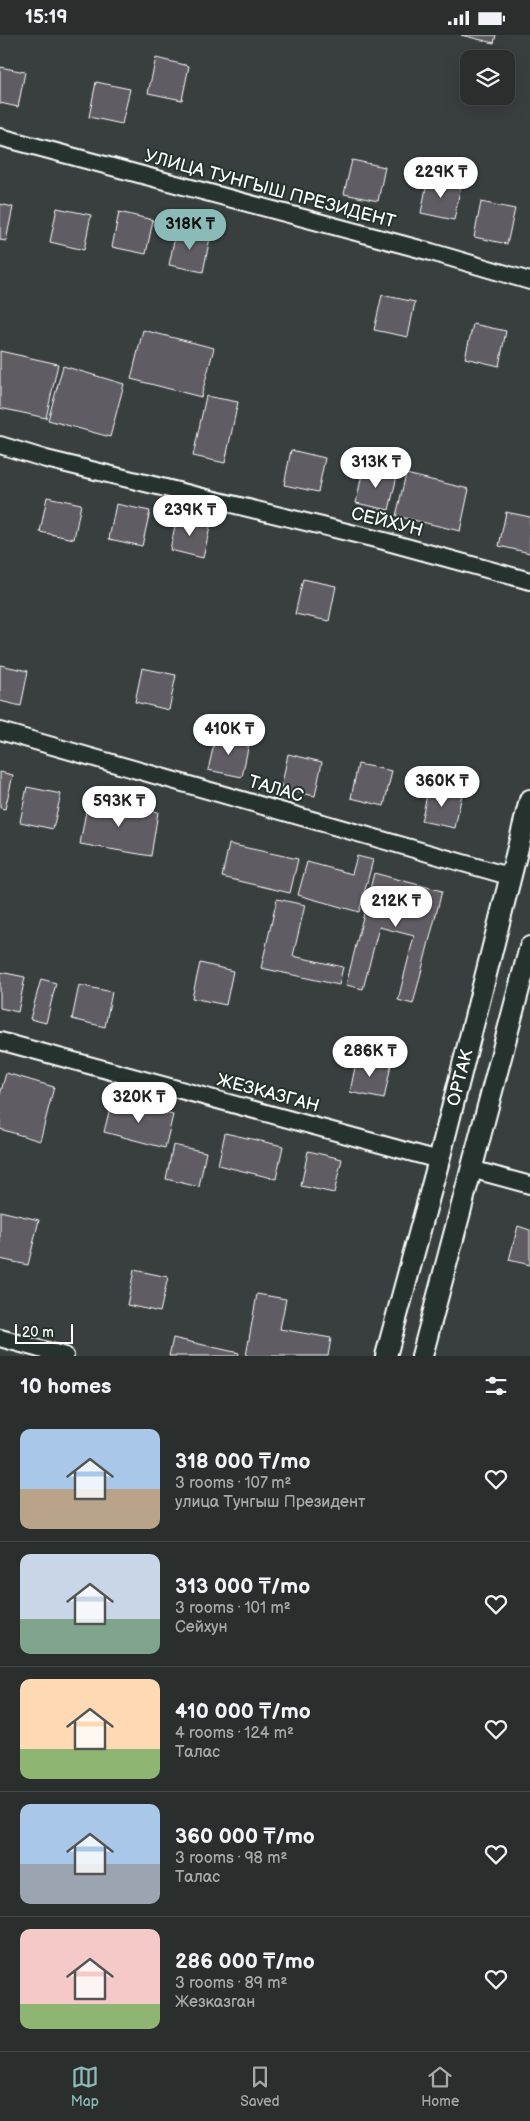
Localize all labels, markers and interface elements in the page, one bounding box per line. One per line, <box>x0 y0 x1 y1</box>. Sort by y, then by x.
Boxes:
text: 15:19 <box>25 6 68 29</box>
map controls <box>460 50 515 105</box>
button: layers <box>460 50 515 105</box>
street label: УЛИЦА ТУНГЫШ ПРЕЗИДЕНТ <box>142 145 398 233</box>
pin: 229K ₸ <box>400 156 482 199</box>
text: 229K ₸ <box>415 163 467 182</box>
pin: 318K ₸ <box>149 209 231 251</box>
text: 318K ₸ <box>165 215 215 234</box>
pin: 313K ₸ <box>335 447 417 489</box>
text: 313K ₸ <box>351 453 401 472</box>
pin: 239K ₸ <box>149 495 231 537</box>
text: 239K ₸ <box>164 501 216 520</box>
street label: СЕЙХУН <box>349 503 425 541</box>
pin: 410K ₸ <box>188 713 270 756</box>
text: 410K ₸ <box>204 720 254 739</box>
pin: 360K ₸ <box>401 765 483 808</box>
street label: ТАЛАС <box>246 771 306 807</box>
text: 360K ₸ <box>416 772 468 791</box>
pin: 593K ₸ <box>78 785 160 828</box>
text: 593K ₸ <box>93 792 145 811</box>
pin: 212K ₸ <box>355 885 437 928</box>
text: 212K ₸ <box>371 892 421 911</box>
pin: 286K ₸ <box>329 1035 411 1078</box>
text: 286K ₸ <box>344 1042 396 1061</box>
street label: ОРТАК <box>443 1047 477 1108</box>
street label: ЖЕЗКАЗГАН <box>214 1069 322 1117</box>
pin: 320K ₸ <box>98 1081 180 1124</box>
text: 320K ₸ <box>113 1088 165 1107</box>
scale bar <box>15 1321 72 1344</box>
text: 20 m <box>22 1324 54 1341</box>
icon: filters <box>482 1372 510 1400</box>
text: 10 homes <box>20 1374 111 1399</box>
icon: home <box>60 1449 120 1509</box>
text: 318 000 ₸/mo <box>175 1449 311 1474</box>
icon: heart <box>482 1465 510 1493</box>
text: 3 rooms · 107 m² <box>175 1474 291 1493</box>
text: улица Тунгыш Президент <box>175 1493 365 1512</box>
icon: home <box>60 1574 120 1634</box>
text: 313 000 ₸/mo <box>175 1574 310 1599</box>
icon: heart <box>482 1590 510 1618</box>
text: 3 rooms · 101 m² <box>175 1599 291 1618</box>
text: Сейхун <box>175 1618 228 1637</box>
icon: home <box>60 1699 120 1759</box>
text: 410 000 ₸/mo <box>175 1699 311 1724</box>
icon: heart <box>482 1715 510 1743</box>
text: 4 rooms · 124 m² <box>175 1724 294 1743</box>
text: Талас <box>175 1743 220 1762</box>
icon: home <box>60 1824 120 1884</box>
text: 360 000 ₸/mo <box>175 1824 315 1849</box>
icon: heart <box>482 1840 510 1868</box>
text: 3 rooms · 98 m² <box>175 1849 287 1868</box>
text: Талас <box>175 1868 220 1887</box>
icon: home <box>60 1949 120 2009</box>
text: 286 000 ₸/mo <box>175 1949 315 1974</box>
icon: heart <box>482 1965 510 1993</box>
text: 3 rooms · 89 m² <box>175 1974 287 1993</box>
text: Жезказган <box>175 1993 255 2012</box>
tab: Map <box>71 2063 99 2110</box>
tab: Saved <box>240 2063 280 2110</box>
tab: Home <box>421 2063 459 2110</box>

